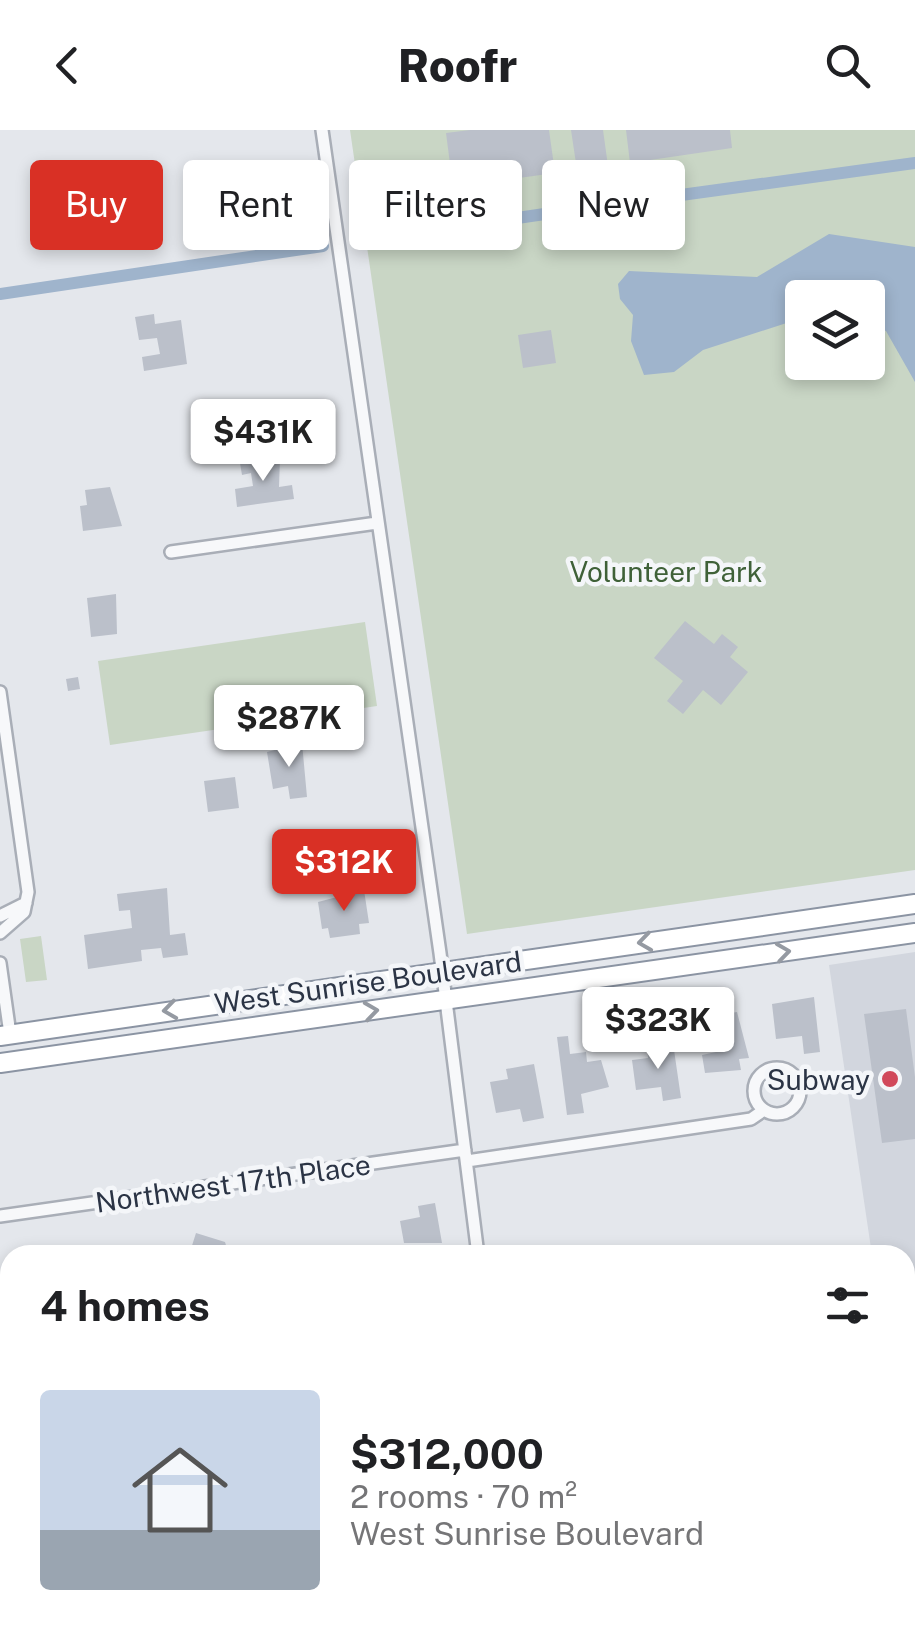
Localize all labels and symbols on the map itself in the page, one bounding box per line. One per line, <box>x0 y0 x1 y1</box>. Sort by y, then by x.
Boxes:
pin: $431K <box>193 399 333 484</box>
park label: Volunteer Park <box>569 555 763 588</box>
pin: $287K <box>219 685 359 770</box>
pin: $312K <box>274 829 414 914</box>
one-way arrow <box>637 931 653 952</box>
one-way arrow <box>775 942 791 963</box>
street label: West Sunrise Boulevard <box>212 944 524 1020</box>
pin: $323K <box>588 987 728 1072</box>
one-way arrow <box>162 999 179 1020</box>
one-way arrow <box>362 1002 379 1023</box>
place label: Subway <box>767 1063 870 1096</box>
marker: Subway <box>879 1068 901 1090</box>
street label: Northwest 17th Place <box>93 1147 373 1219</box>

